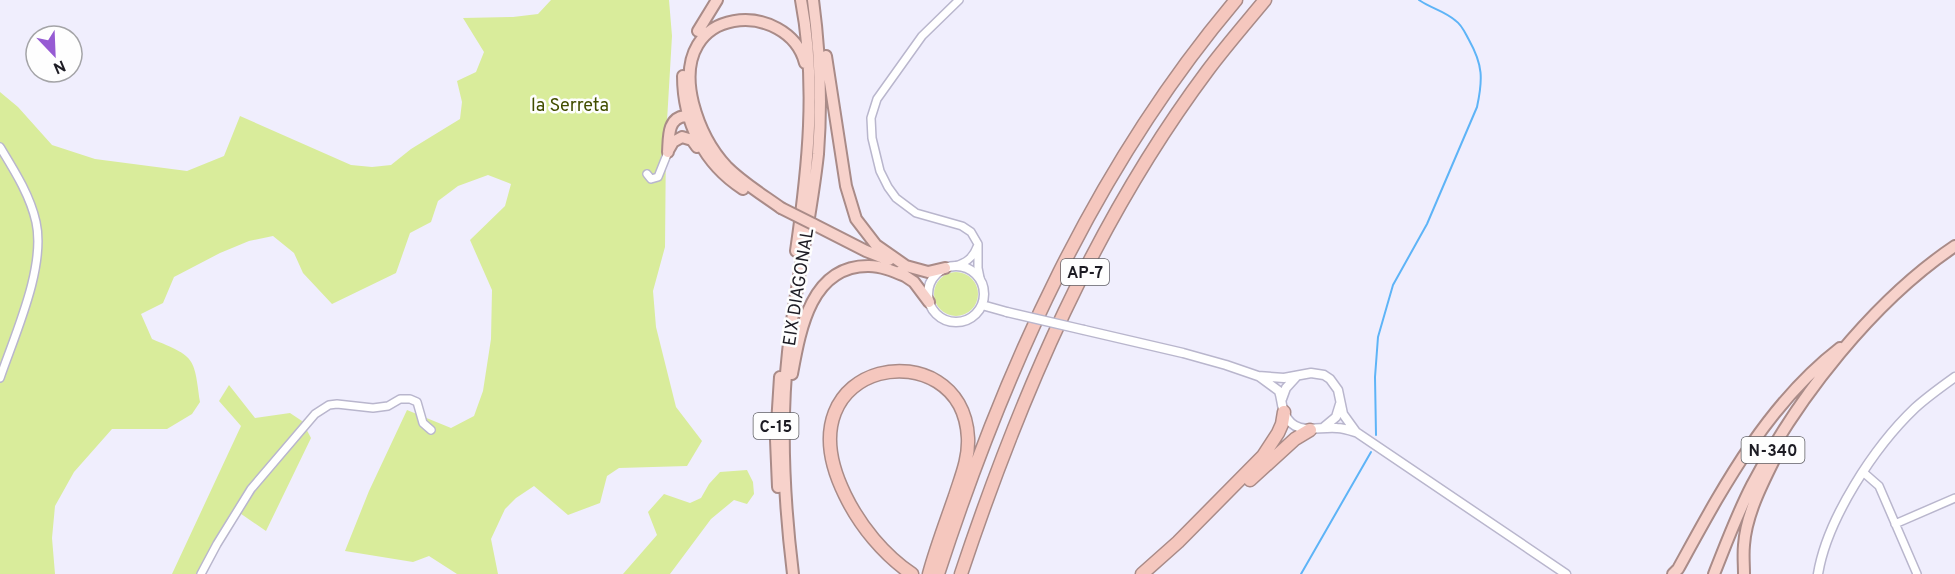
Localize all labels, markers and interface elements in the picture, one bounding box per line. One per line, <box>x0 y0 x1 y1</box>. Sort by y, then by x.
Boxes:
north arrow <box>24 24 84 84</box>
text: N <box>50 55 68 77</box>
park label: la Serreta <box>531 95 609 118</box>
street label: EIX DIAGONAL <box>779 227 820 348</box>
road number: AP-7 <box>1061 259 1109 285</box>
road number: C-15 <box>754 413 798 439</box>
road number: N-340 <box>1742 437 1804 463</box>

